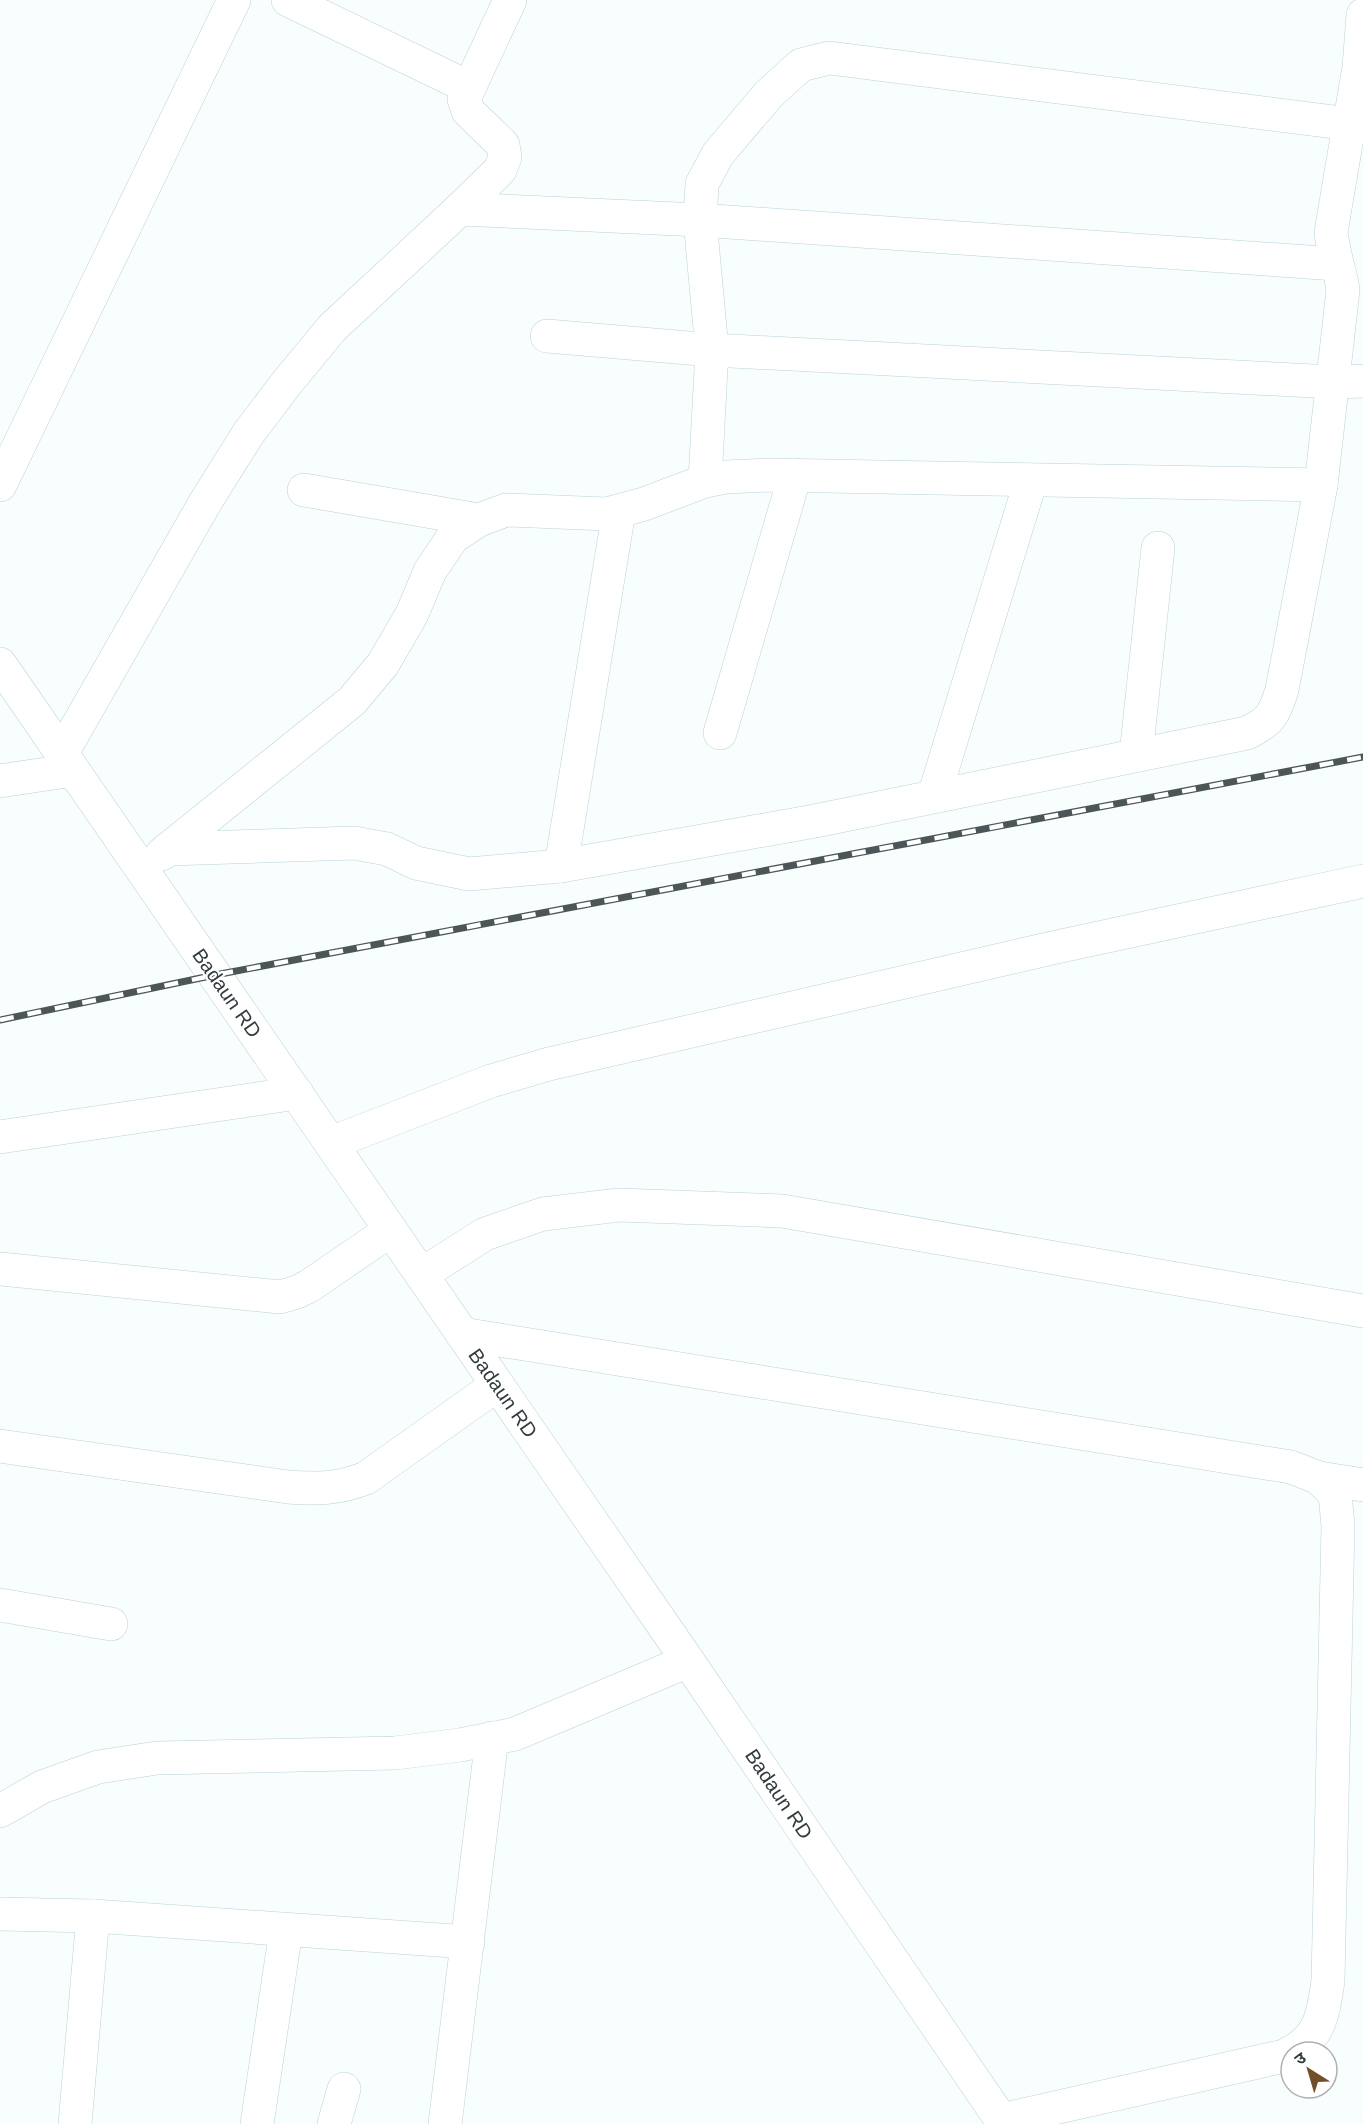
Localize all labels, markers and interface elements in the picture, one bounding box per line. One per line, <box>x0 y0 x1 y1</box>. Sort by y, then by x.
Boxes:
street label: Badaun RD <box>188 944 266 1042</box>
street label: Badaun RD <box>464 1344 542 1442</box>
street label: Badaun RD <box>741 1745 817 1843</box>
north arrow <box>1279 2040 1339 2100</box>
text: उ <box>1291 2048 1310 2068</box>

